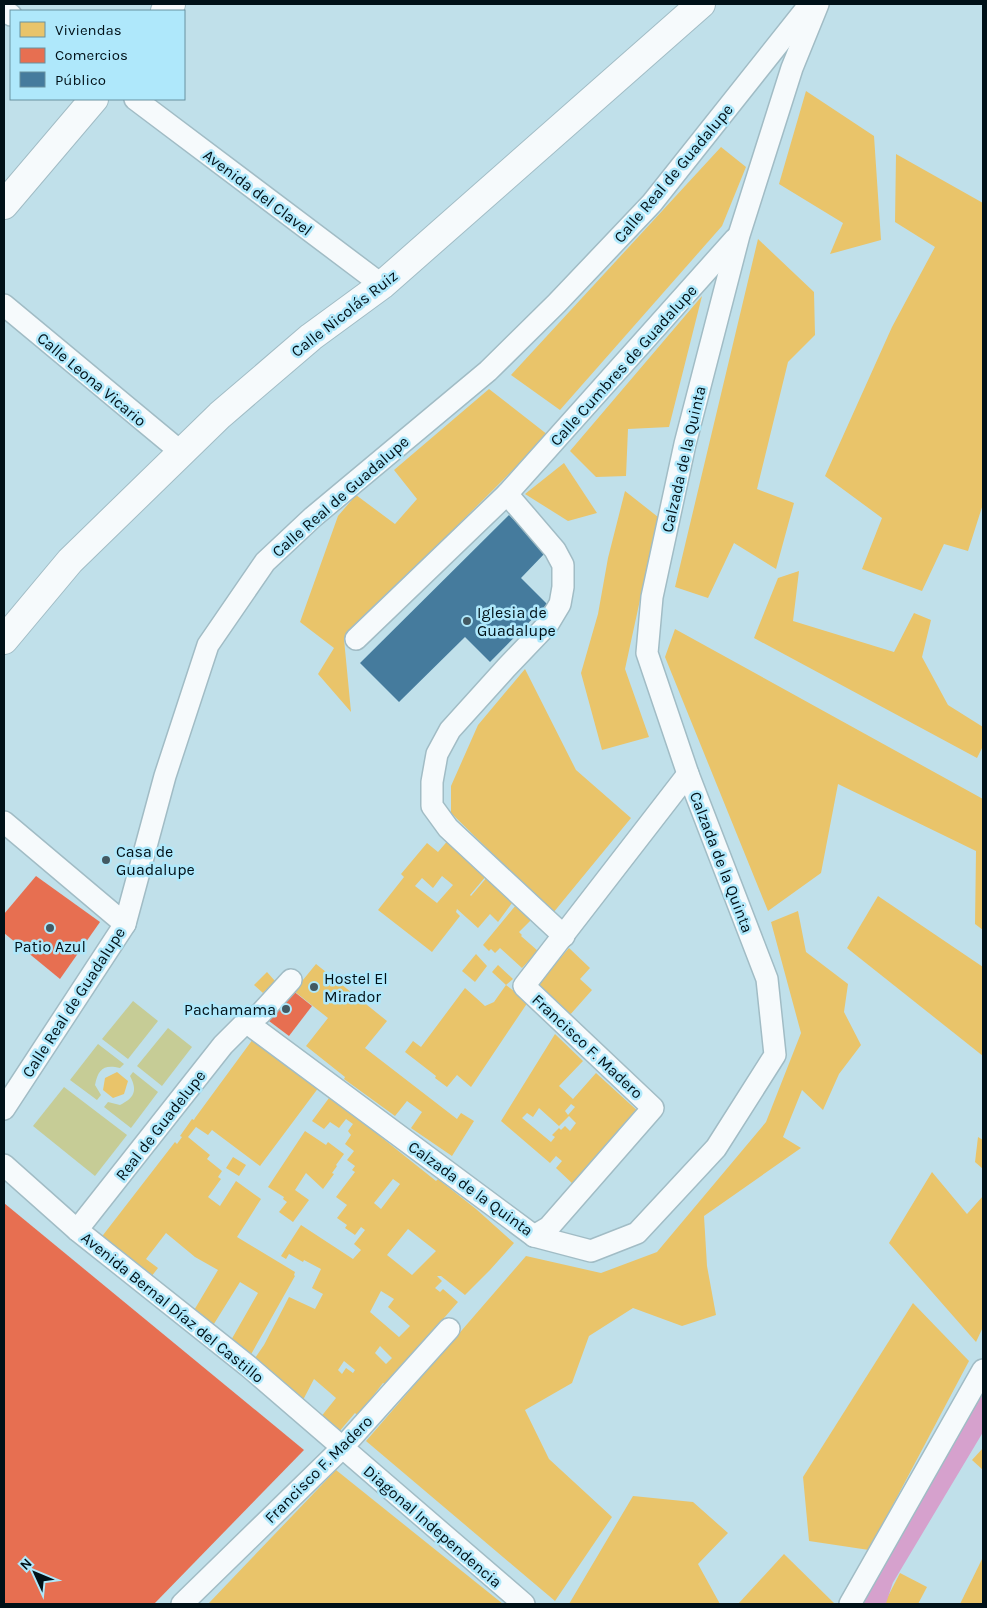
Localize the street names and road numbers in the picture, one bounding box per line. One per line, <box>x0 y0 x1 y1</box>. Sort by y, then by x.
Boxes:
street label: Calle Real de Guadalupe <box>610 100 737 246</box>
street label: Avenida del Clavel <box>200 145 316 240</box>
street label: Calle Nicolás Ruiz <box>287 266 401 361</box>
street label: Calle Cumbres de Guadalupe <box>546 281 701 450</box>
street label: Calle Leona Vicario <box>33 328 150 431</box>
street label: Calzada de la Quinta <box>657 384 710 534</box>
street label: Calle Real de Guadalupe <box>268 432 413 561</box>
street label: Calzada de la Quinta <box>686 789 757 935</box>
street label: Calle Real de Guadalupe <box>18 924 129 1081</box>
street label: Francisco F. Madero <box>528 990 647 1103</box>
street label: Real de Guadelupe <box>111 1066 209 1184</box>
street label: Calzada de la Quinta <box>405 1137 537 1240</box>
street label: Avenida Bernal Díaz del Castillo <box>78 1228 268 1387</box>
street label: Francisco F. Madero <box>261 1412 376 1527</box>
street label: Diagonal Independencia <box>360 1461 506 1592</box>

